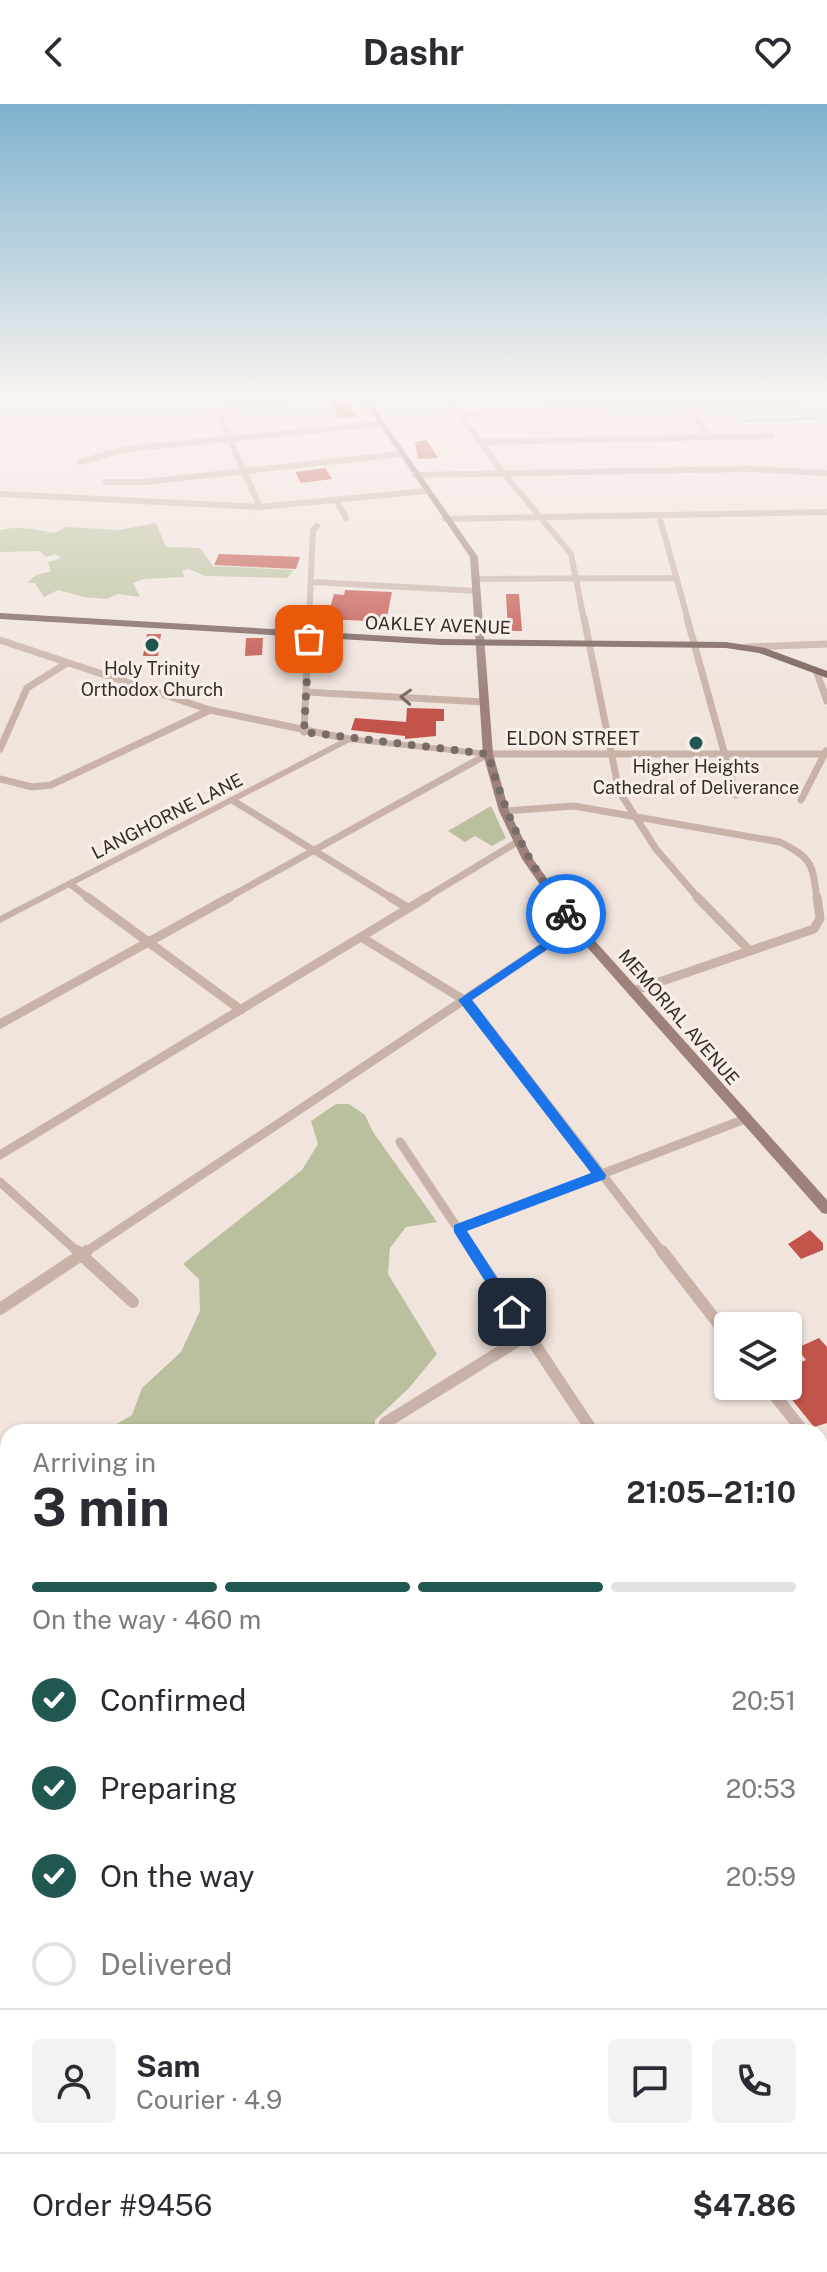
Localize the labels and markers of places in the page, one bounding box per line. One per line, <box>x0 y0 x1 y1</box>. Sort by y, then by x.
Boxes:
pin <box>275 605 343 673</box>
marker: Holy Trinity Orthodox Church <box>143 636 161 654</box>
place label: Holy Trinity Orthodox Church <box>81 658 223 700</box>
marker: Higher Heights Cathedral of Deliverance <box>687 734 705 752</box>
place label: Higher Heights Cathedral of Deliverance <box>593 756 799 798</box>
pin <box>478 1278 546 1346</box>

